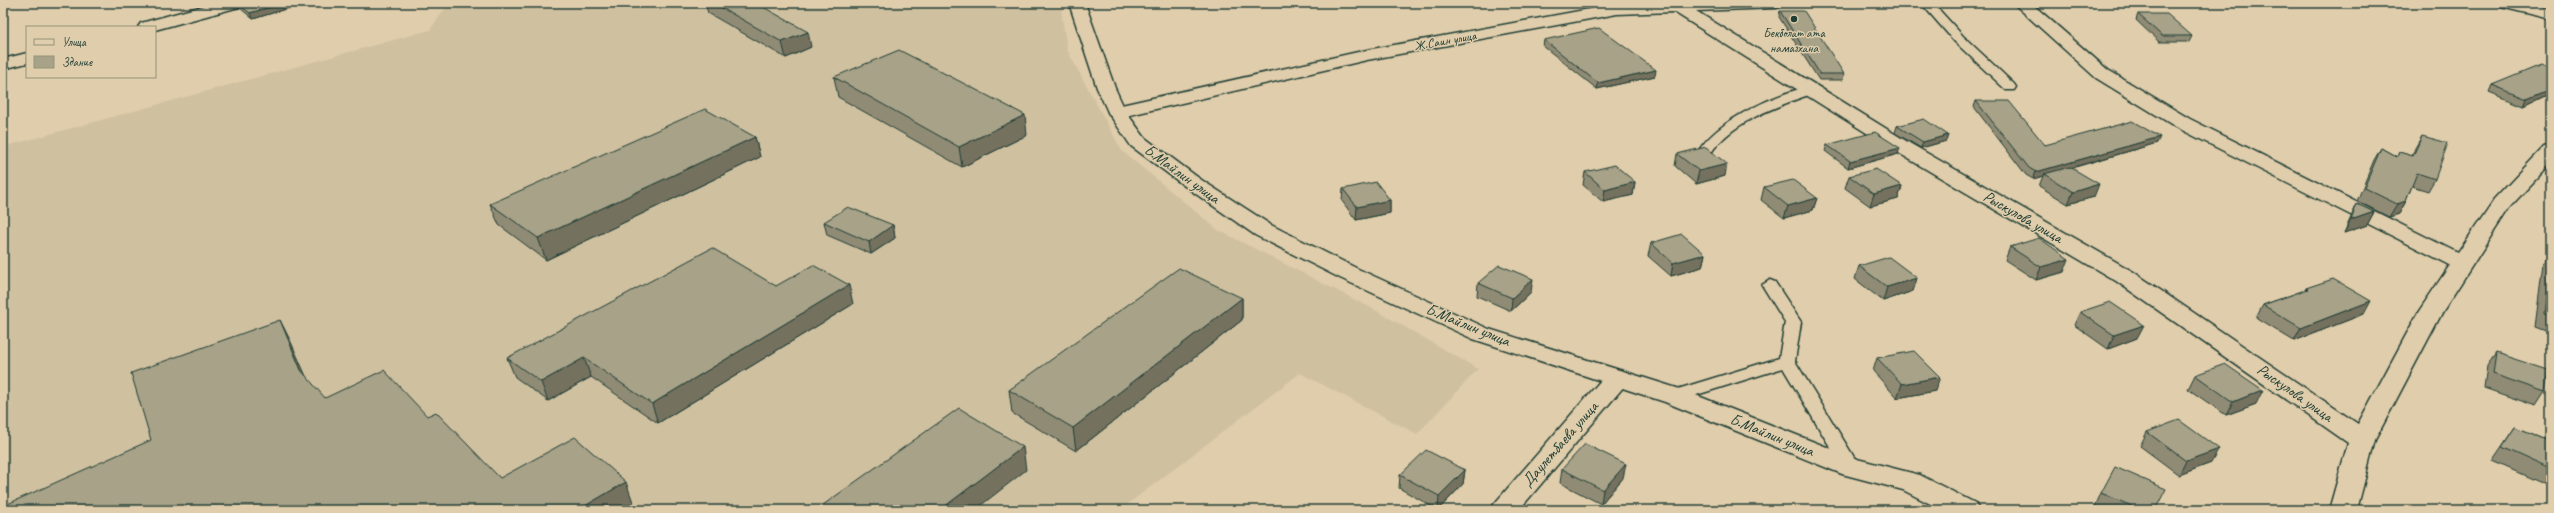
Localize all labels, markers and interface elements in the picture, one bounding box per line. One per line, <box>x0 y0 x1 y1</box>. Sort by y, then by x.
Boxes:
marker: Бекболат ата намазхана <box>1789 14 1799 24</box>
place label: Бекболат ата намазхана <box>1763 25 1826 56</box>
legend <box>26 26 156 78</box>
street label: Ж.Саин улица <box>1413 28 1478 54</box>
text: Улица <box>62 34 87 50</box>
text: Здание <box>62 54 93 70</box>
street label: Б.Майлин улица <box>1140 140 1225 209</box>
street label: Рыскулова улица <box>1980 186 2067 248</box>
street label: Б.Майлин улица <box>1423 299 1514 351</box>
street label: Рыскулова улица <box>2253 360 2338 427</box>
street label: Даулетбаева улица <box>1517 396 1604 491</box>
street label: Б.Майлин улица <box>1727 409 1818 461</box>

